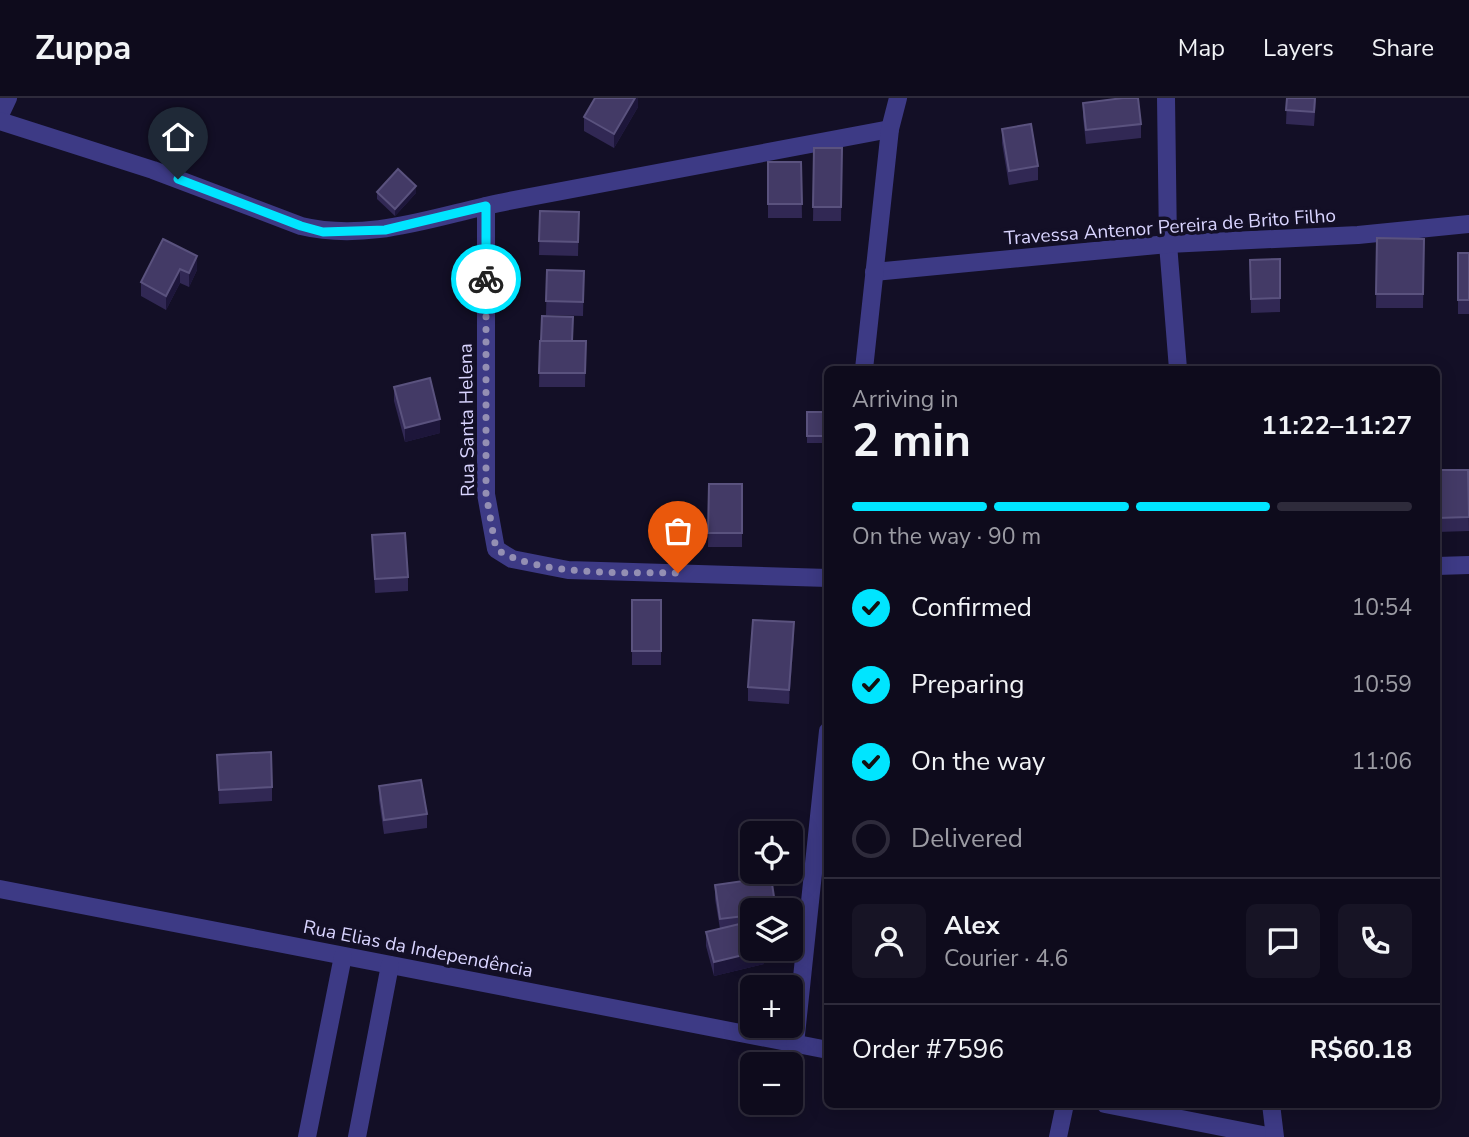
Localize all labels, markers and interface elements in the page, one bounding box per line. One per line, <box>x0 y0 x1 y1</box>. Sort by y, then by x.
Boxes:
text: Zuppa <box>35 26 131 71</box>
text: Map <box>1178 32 1225 64</box>
text: Layers <box>1263 32 1334 64</box>
text: Share <box>1372 32 1434 64</box>
pin <box>148 107 208 179</box>
icon: home <box>159 118 197 156</box>
street label: Travessa Antenor Pereira de Brito Filho <box>1003 202 1337 252</box>
courier <box>451 244 521 314</box>
icon: bike <box>467 260 505 298</box>
street label: Rua Santa Helena <box>453 343 481 497</box>
text: Arriving in <box>852 384 959 415</box>
text: 11:22–11:27 <box>1261 408 1412 443</box>
text: 2 min <box>852 409 971 472</box>
pin <box>648 501 708 573</box>
icon: bag <box>659 512 697 550</box>
text: On the way · 90 m <box>852 521 1041 552</box>
icon: check <box>852 589 890 627</box>
text: Confirmed <box>911 590 1032 625</box>
text: 10:54 <box>1352 592 1412 623</box>
icon: check <box>852 666 890 704</box>
text: Preparing <box>911 667 1024 702</box>
text: 10:59 <box>1352 669 1412 700</box>
icon: check <box>852 743 890 781</box>
text: On the way <box>911 744 1045 779</box>
text: 11:06 <box>1352 746 1412 777</box>
map controls <box>740 821 803 1115</box>
button: locate <box>740 821 803 884</box>
text: Delivered <box>911 821 1023 856</box>
button: layers <box>740 898 803 961</box>
button: person <box>852 904 926 978</box>
button: chat <box>1246 904 1320 978</box>
button: phone <box>1338 904 1412 978</box>
text: Alex <box>944 908 1000 943</box>
street label: Rua Elias da Independência <box>301 914 535 984</box>
text: Courier · 4.6 <box>944 943 1068 974</box>
button: + <box>740 975 803 1038</box>
text: Order #7596 <box>852 1032 1004 1067</box>
text: R$60.18 <box>1310 1032 1412 1067</box>
button: − <box>740 1052 803 1115</box>

